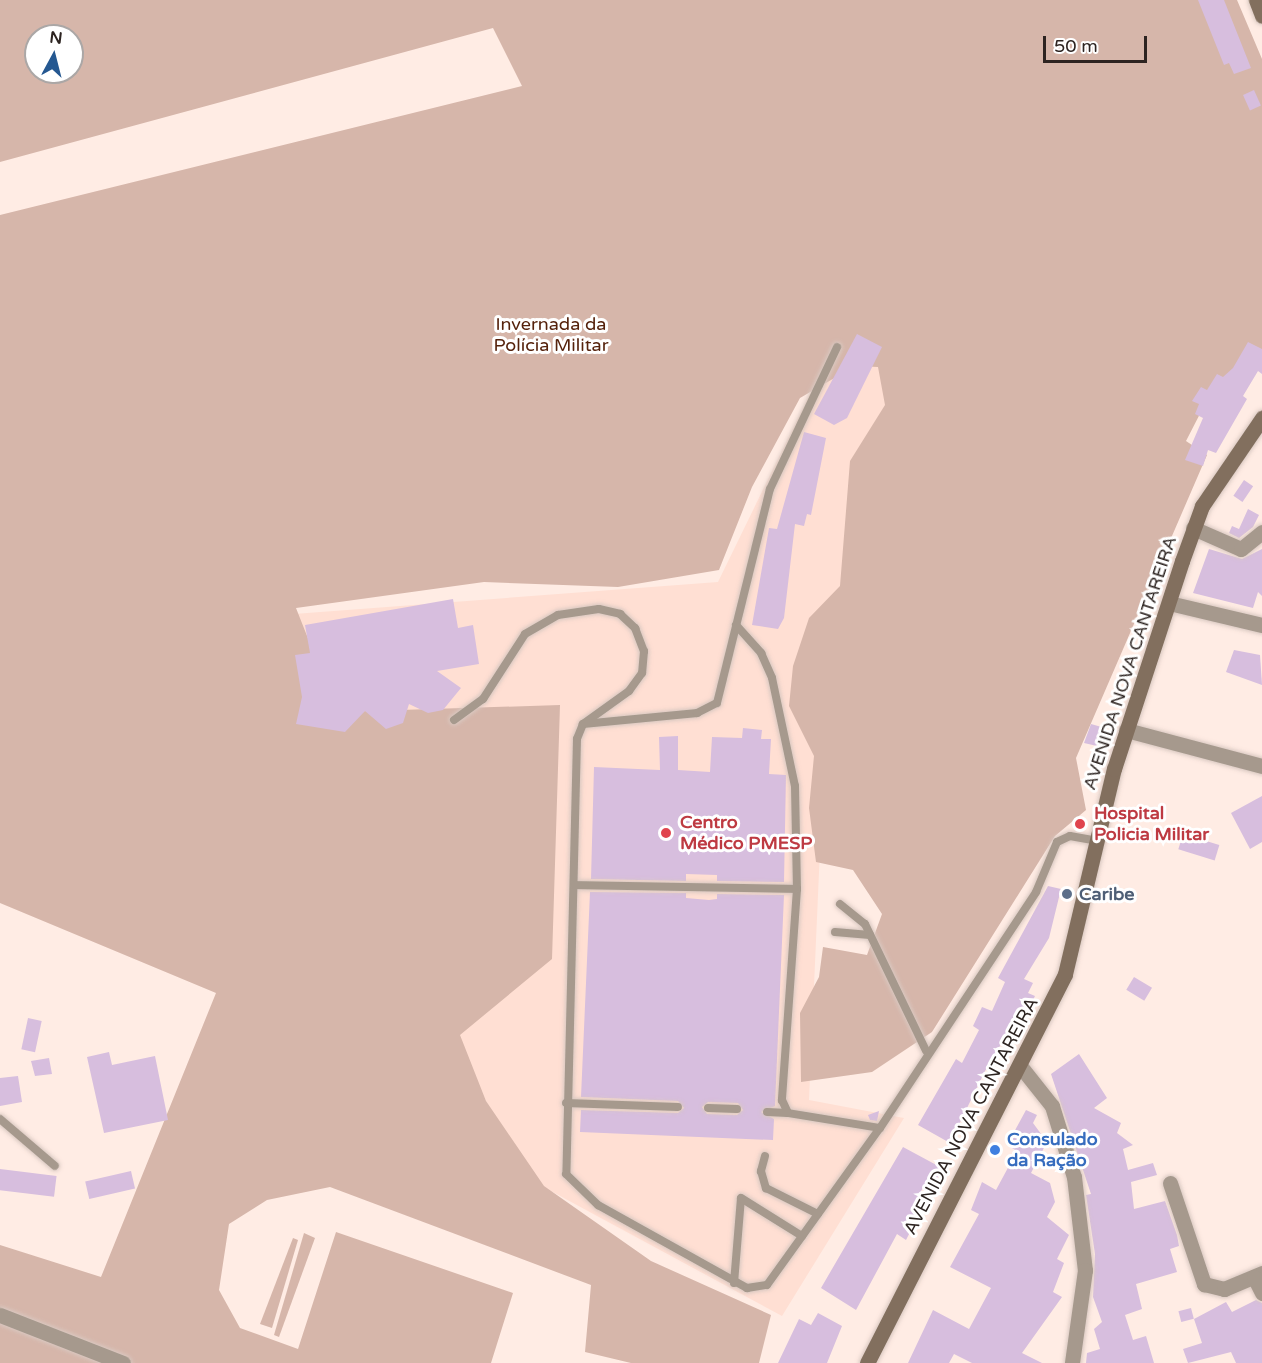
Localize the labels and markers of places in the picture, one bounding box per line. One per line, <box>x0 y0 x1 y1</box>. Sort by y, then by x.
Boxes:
place label: Hospital Policia Militar <box>1094 803 1209 846</box>
place label: Centro Médico PMESP <box>680 812 812 854</box>
marker: Hospital Policia Militar <box>1071 815 1089 833</box>
marker: Centro Médico PMESP <box>657 824 675 842</box>
place label: Caribe <box>1079 883 1135 905</box>
marker: Caribe <box>1060 887 1074 901</box>
place label: Consulado da Ração <box>1007 1129 1098 1172</box>
marker: Consulado da Ração <box>988 1143 1002 1157</box>

